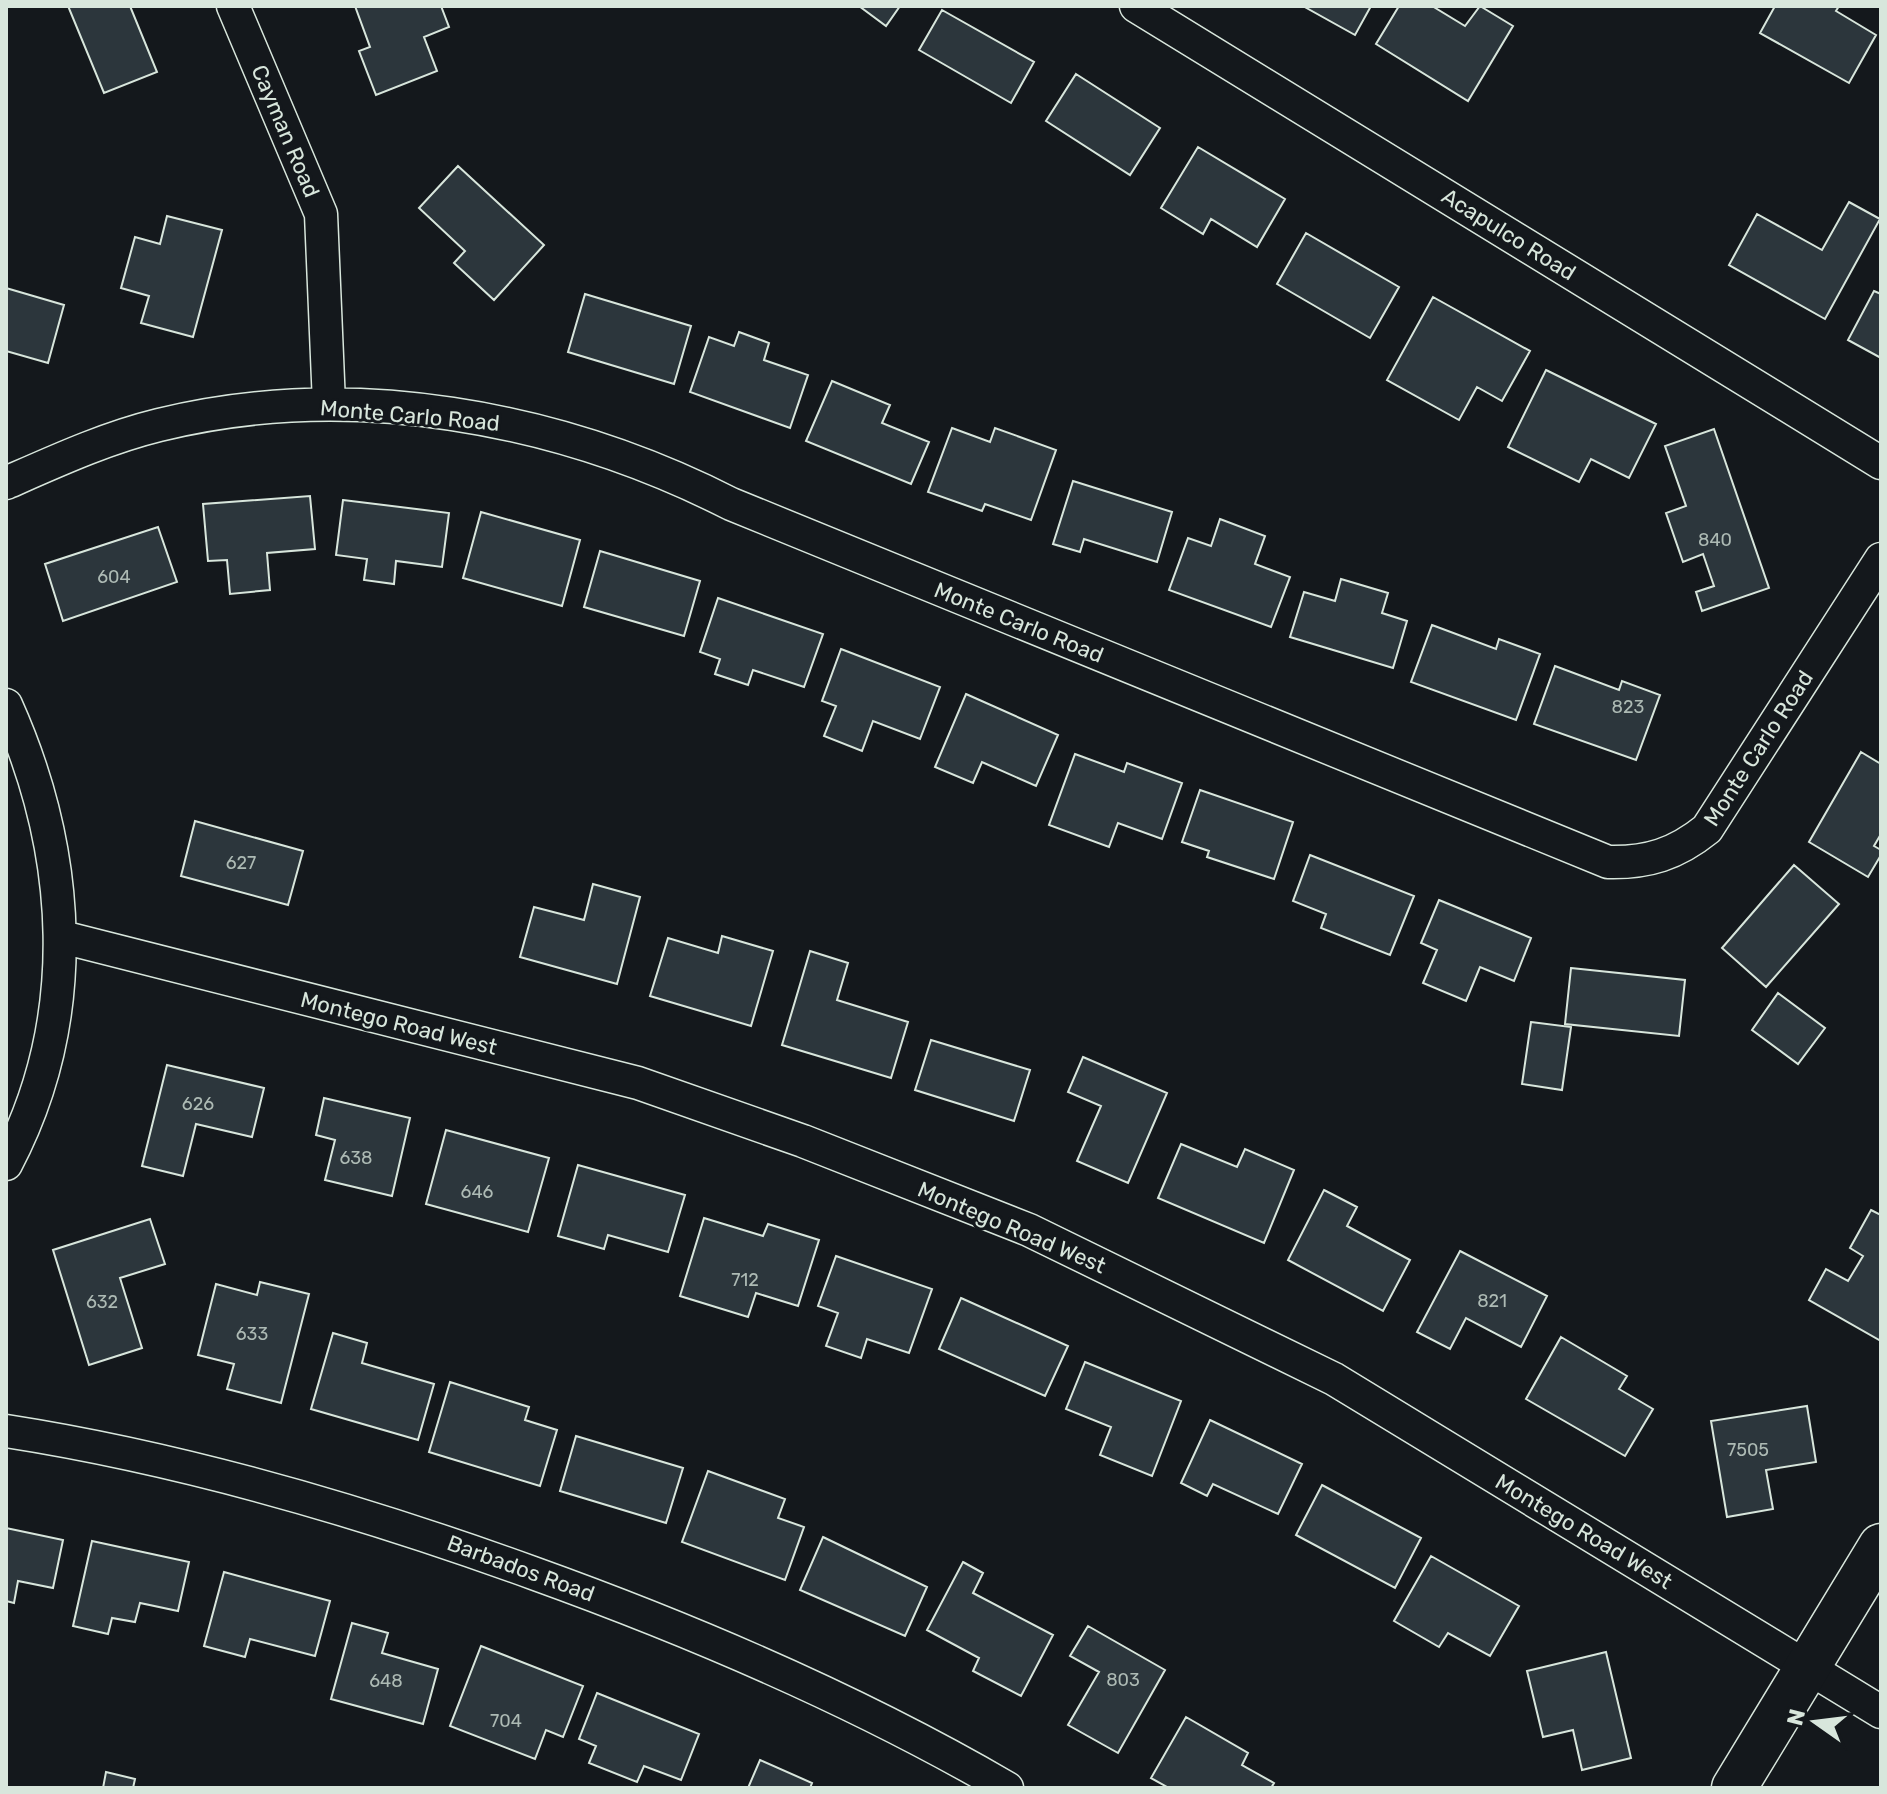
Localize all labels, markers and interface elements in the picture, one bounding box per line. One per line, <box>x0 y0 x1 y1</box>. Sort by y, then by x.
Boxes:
street label: Cayman Road <box>246 61 326 201</box>
street label: Acapulco Road <box>1437 182 1581 286</box>
street label: Monte Carlo Road <box>319 394 501 437</box>
house number: 840 <box>1698 529 1732 551</box>
house number: 604 <box>97 566 131 588</box>
street label: Monte Carlo Road <box>930 576 1107 669</box>
street label: Monte Carlo Road <box>1698 665 1819 831</box>
house number: 823 <box>1612 696 1644 718</box>
house number: 627 <box>226 852 256 874</box>
street label: Montego Road West <box>298 986 500 1061</box>
house number: 626 <box>182 1093 214 1115</box>
house number: 638 <box>339 1147 373 1169</box>
street label: Montego Road West <box>914 1176 1110 1279</box>
house number: 646 <box>461 1181 494 1203</box>
house number: 712 <box>731 1269 759 1291</box>
house number: 821 <box>1477 1290 1507 1312</box>
house number: 632 <box>86 1291 118 1313</box>
house number: 633 <box>236 1323 268 1345</box>
house number: 7505 <box>1727 1439 1769 1461</box>
street label: Montego Road West <box>1490 1468 1678 1595</box>
street label: Barbados Road <box>443 1529 598 1608</box>
house number: 803 <box>1106 1669 1140 1691</box>
house number: 648 <box>369 1670 403 1692</box>
north arrow <box>1775 1682 1855 1762</box>
text: N <box>1781 1706 1811 1728</box>
house number: 704 <box>490 1710 522 1732</box>

